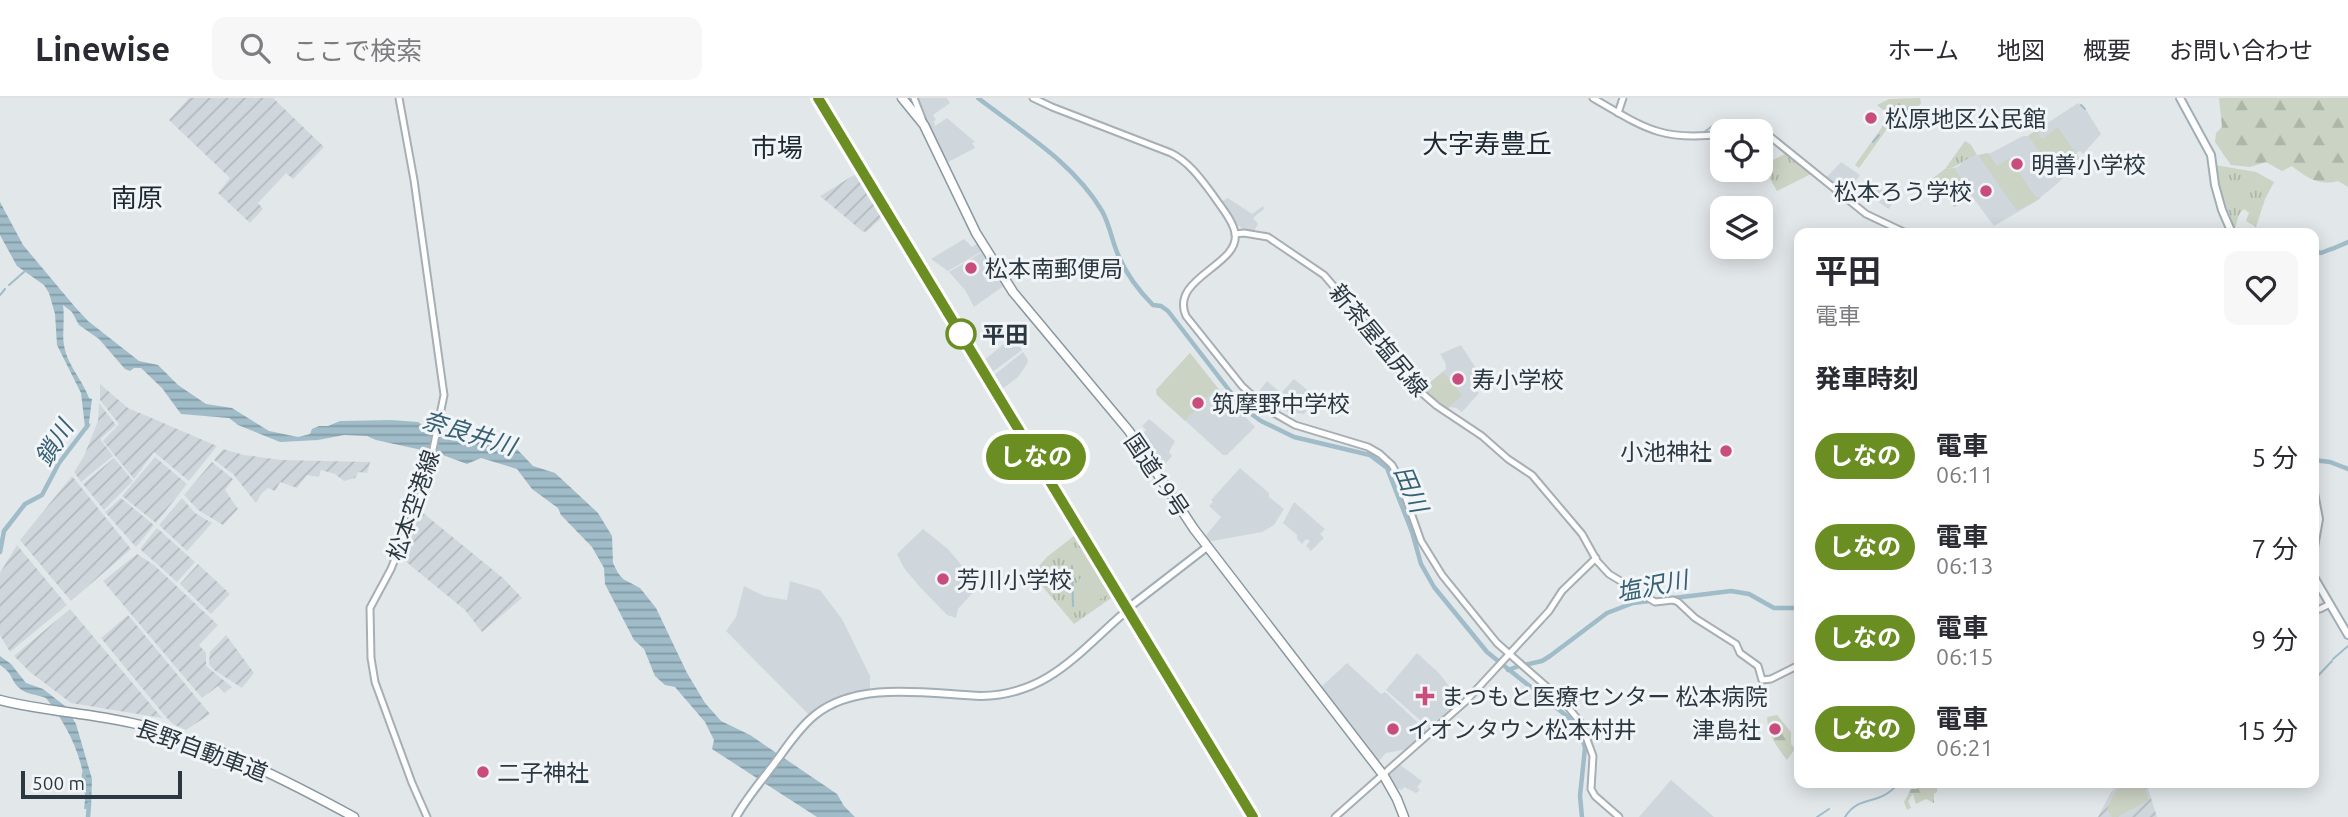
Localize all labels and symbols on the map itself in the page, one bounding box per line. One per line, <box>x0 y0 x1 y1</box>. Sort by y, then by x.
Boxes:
place label: 松原地区公民館 <box>1885 106 2046 131</box>
marker: 松原地区公民館 <box>1863 110 1879 126</box>
district label: 大字寿豊丘 <box>1422 129 1552 158</box>
district label: 市場 <box>751 133 803 162</box>
place label: 明善小学校 <box>2031 152 2146 177</box>
marker: 明善小学校 <box>2009 156 2025 172</box>
place label: 松本ろう学校 <box>1834 179 1972 204</box>
district label: 南原 <box>111 183 163 212</box>
marker: 松本ろう学校 <box>1978 183 1994 199</box>
place label: 松本南郵便局 <box>985 256 1123 281</box>
marker: 松本南郵便局 <box>963 260 979 276</box>
street label: 新茶屋塩尻線 <box>1325 279 1433 401</box>
marker: 平田 <box>946 319 976 349</box>
place label: 平田 <box>982 322 1028 347</box>
place label: 寿小学校 <box>1472 367 1564 392</box>
marker: 寿小学校 <box>1450 371 1466 387</box>
place label: 筑摩野中学校 <box>1212 391 1350 416</box>
marker: 筑摩野中学校 <box>1190 395 1206 411</box>
water label: 奈良井川 <box>419 406 522 461</box>
water label: 鎖川 <box>30 413 80 471</box>
street label: 国道19号 <box>1120 429 1194 521</box>
line badge: しなの <box>996 434 1076 480</box>
place label: 小池神社 <box>1620 439 1712 464</box>
marker: 小池神社 <box>1718 443 1734 459</box>
street label: 松本空港線 <box>382 447 444 563</box>
water label: 田川 <box>1389 462 1434 519</box>
water label: 塩沢川 <box>1614 565 1693 606</box>
place label: 芳川小学校 <box>957 567 1072 592</box>
marker: 芳川小学校 <box>935 571 951 587</box>
place label: まつもと医療センター 松本病院 <box>1441 684 1768 709</box>
marker: まつもと医療センター 松本病院 <box>1415 686 1435 706</box>
street label: 長野自動車道 <box>133 715 271 785</box>
place label: イオンタウン松本村井 <box>1407 717 1637 742</box>
place label: 津島社 <box>1692 717 1761 742</box>
marker: イオンタウン松本村井 <box>1385 721 1401 737</box>
marker: 津島社 <box>1767 721 1783 737</box>
place label: 二子神社 <box>497 760 589 785</box>
marker: 二子神社 <box>475 764 491 780</box>
scale bar <box>21 768 182 800</box>

